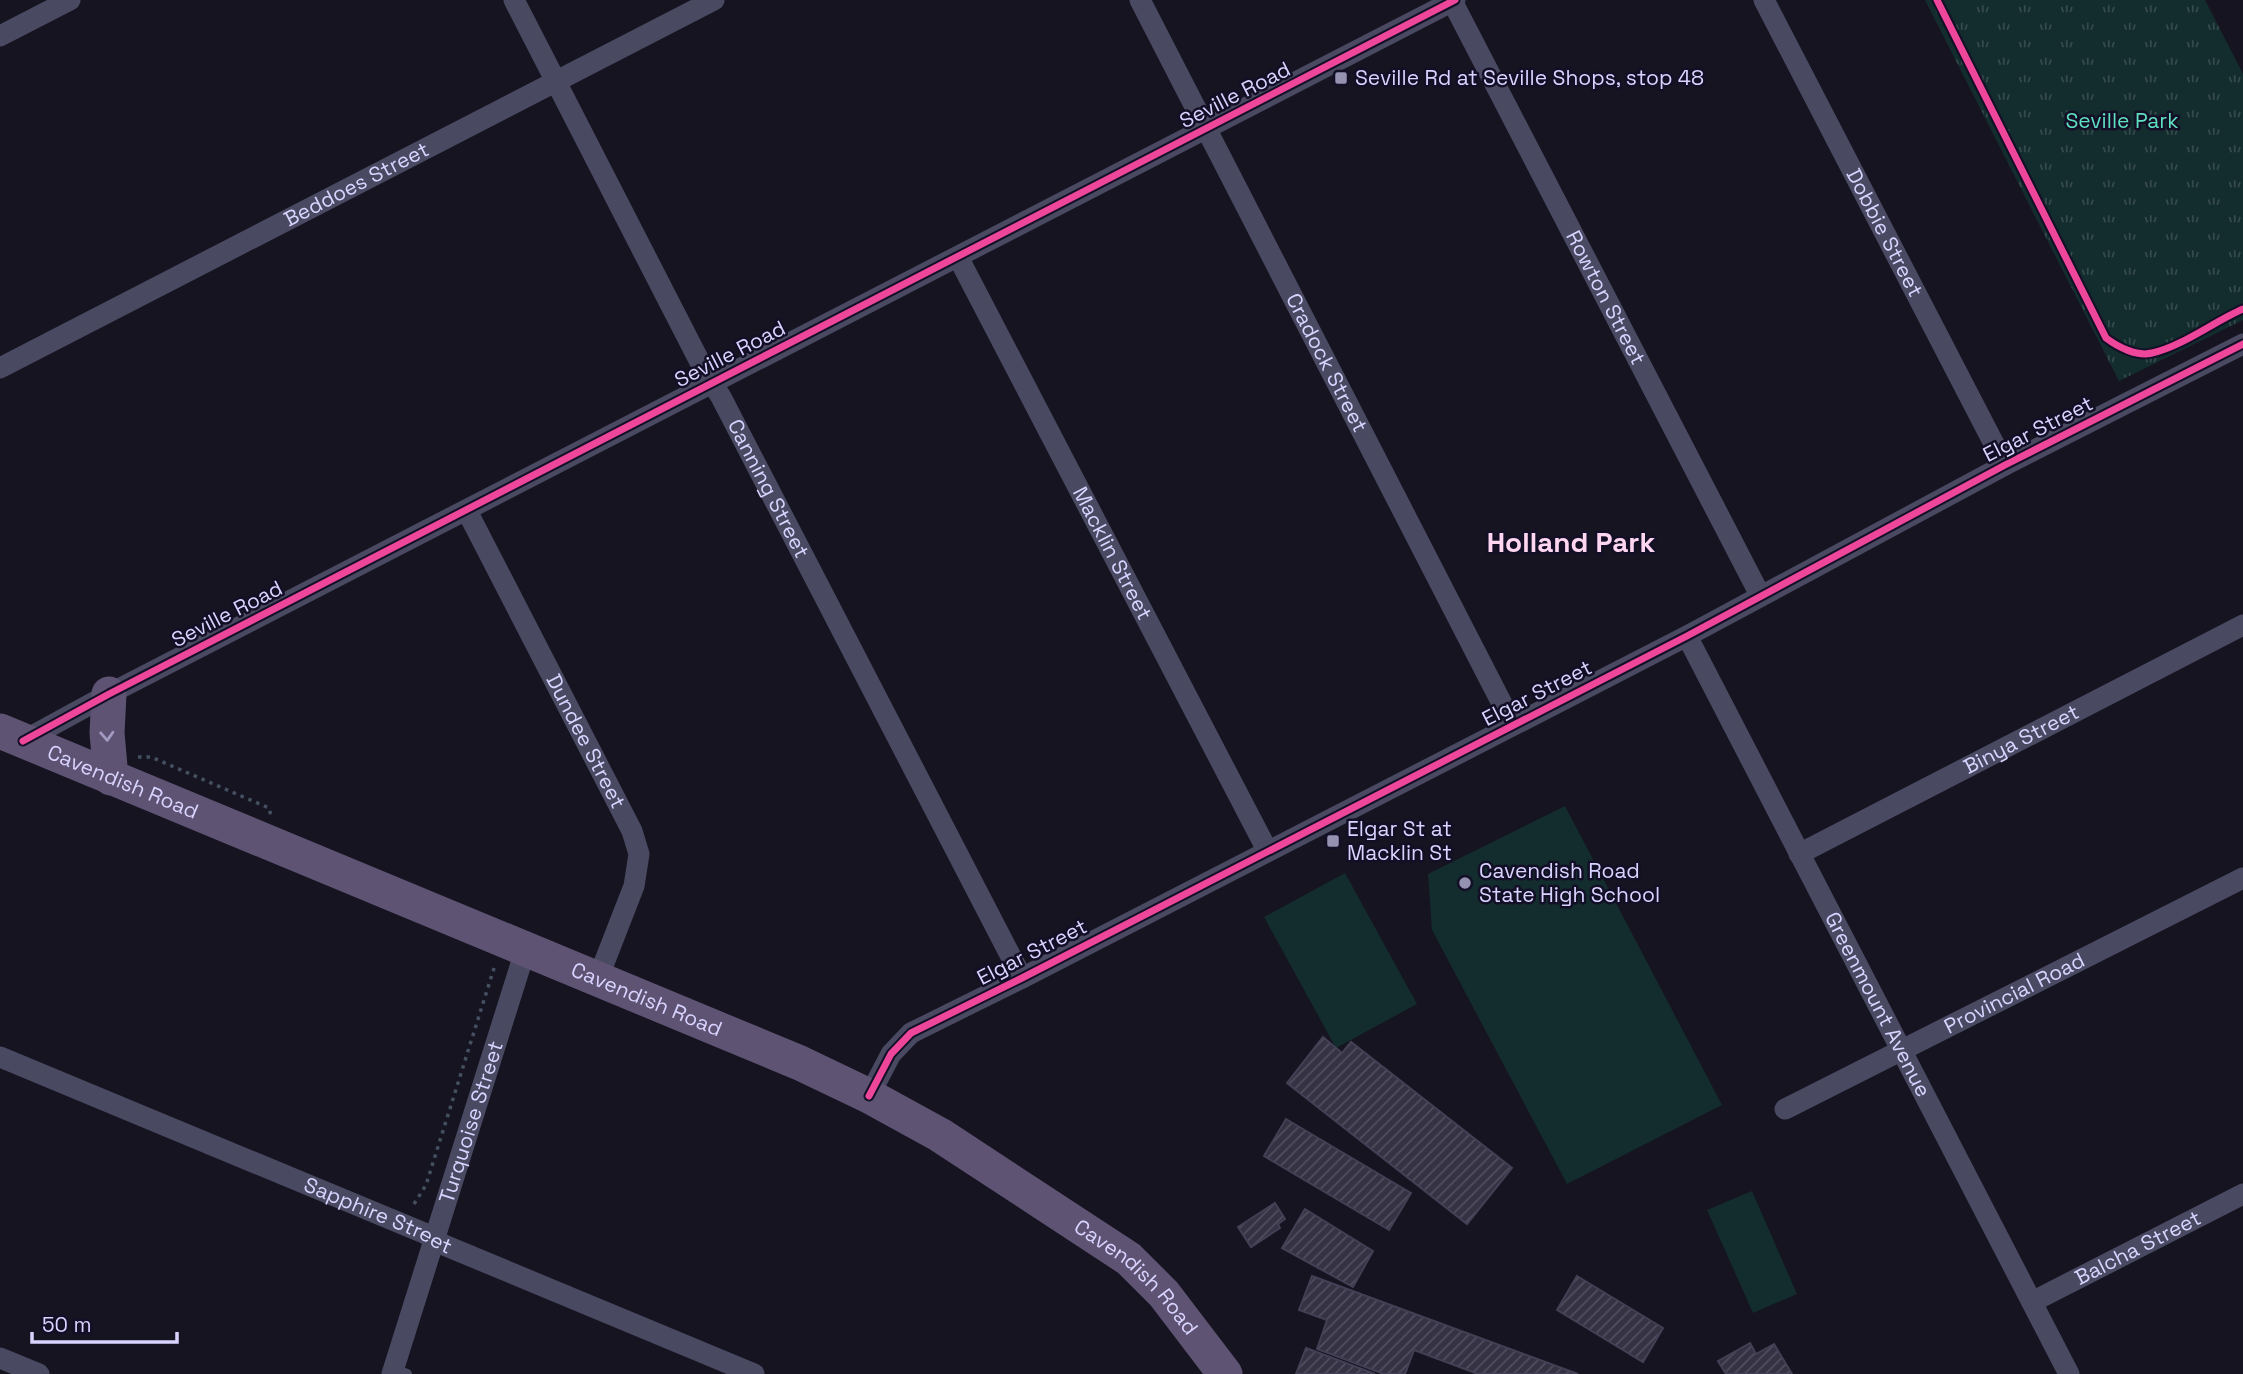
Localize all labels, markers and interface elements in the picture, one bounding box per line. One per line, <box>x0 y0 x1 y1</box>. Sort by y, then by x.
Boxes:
street label: Seville Road <box>1175 55 1295 134</box>
place label: Seville Rd at Seville Shops, stop 48 <box>1355 64 1704 91</box>
marker: Seville Rd at Seville Shops, stop 48 <box>1333 70 1349 86</box>
park label: Seville Park <box>2065 107 2179 134</box>
street label: Beddoes Street <box>279 135 433 232</box>
street label: Dobbie Street <box>1841 163 1929 301</box>
street label: Rowton Street <box>1560 226 1652 369</box>
street label: Cradock Street <box>1280 288 1374 437</box>
street label: Seville Road <box>670 314 790 393</box>
street label: Elgar Street <box>1978 389 2097 468</box>
street label: Canning Street <box>722 414 816 562</box>
street label: Macklin Street <box>1067 482 1159 624</box>
district label: Holland Park <box>1487 524 1655 560</box>
street label: Seville Road <box>167 574 287 653</box>
street label: Elgar Street <box>1477 653 1596 732</box>
street label: Dundee Street <box>540 669 632 813</box>
street label: Binya Street <box>1959 698 2083 780</box>
one-way arrow <box>100 731 115 742</box>
street label: Cavendish Road <box>44 738 202 825</box>
place label: Elgar St at Macklin St <box>1347 815 1452 866</box>
marker: Elgar St at Macklin St <box>1325 833 1341 849</box>
place label: Cavendish Road State High School <box>1479 857 1660 908</box>
marker: Cavendish Road State High School <box>1457 875 1473 891</box>
street label: Greenmount Avenue <box>1819 907 1937 1101</box>
street label: Elgar Street <box>972 912 1091 991</box>
street label: Provincial Road <box>1939 946 2089 1040</box>
street label: Cavendish Road <box>567 956 726 1042</box>
street label: Turquoise Street <box>433 1037 509 1207</box>
street label: Sapphire Street <box>300 1171 456 1260</box>
street label: Balcha Street <box>2070 1204 2205 1291</box>
street label: Cavendish Road <box>1069 1213 1204 1340</box>
scale bar <box>32 1300 177 1344</box>
text: 50 m <box>42 1311 92 1338</box>

